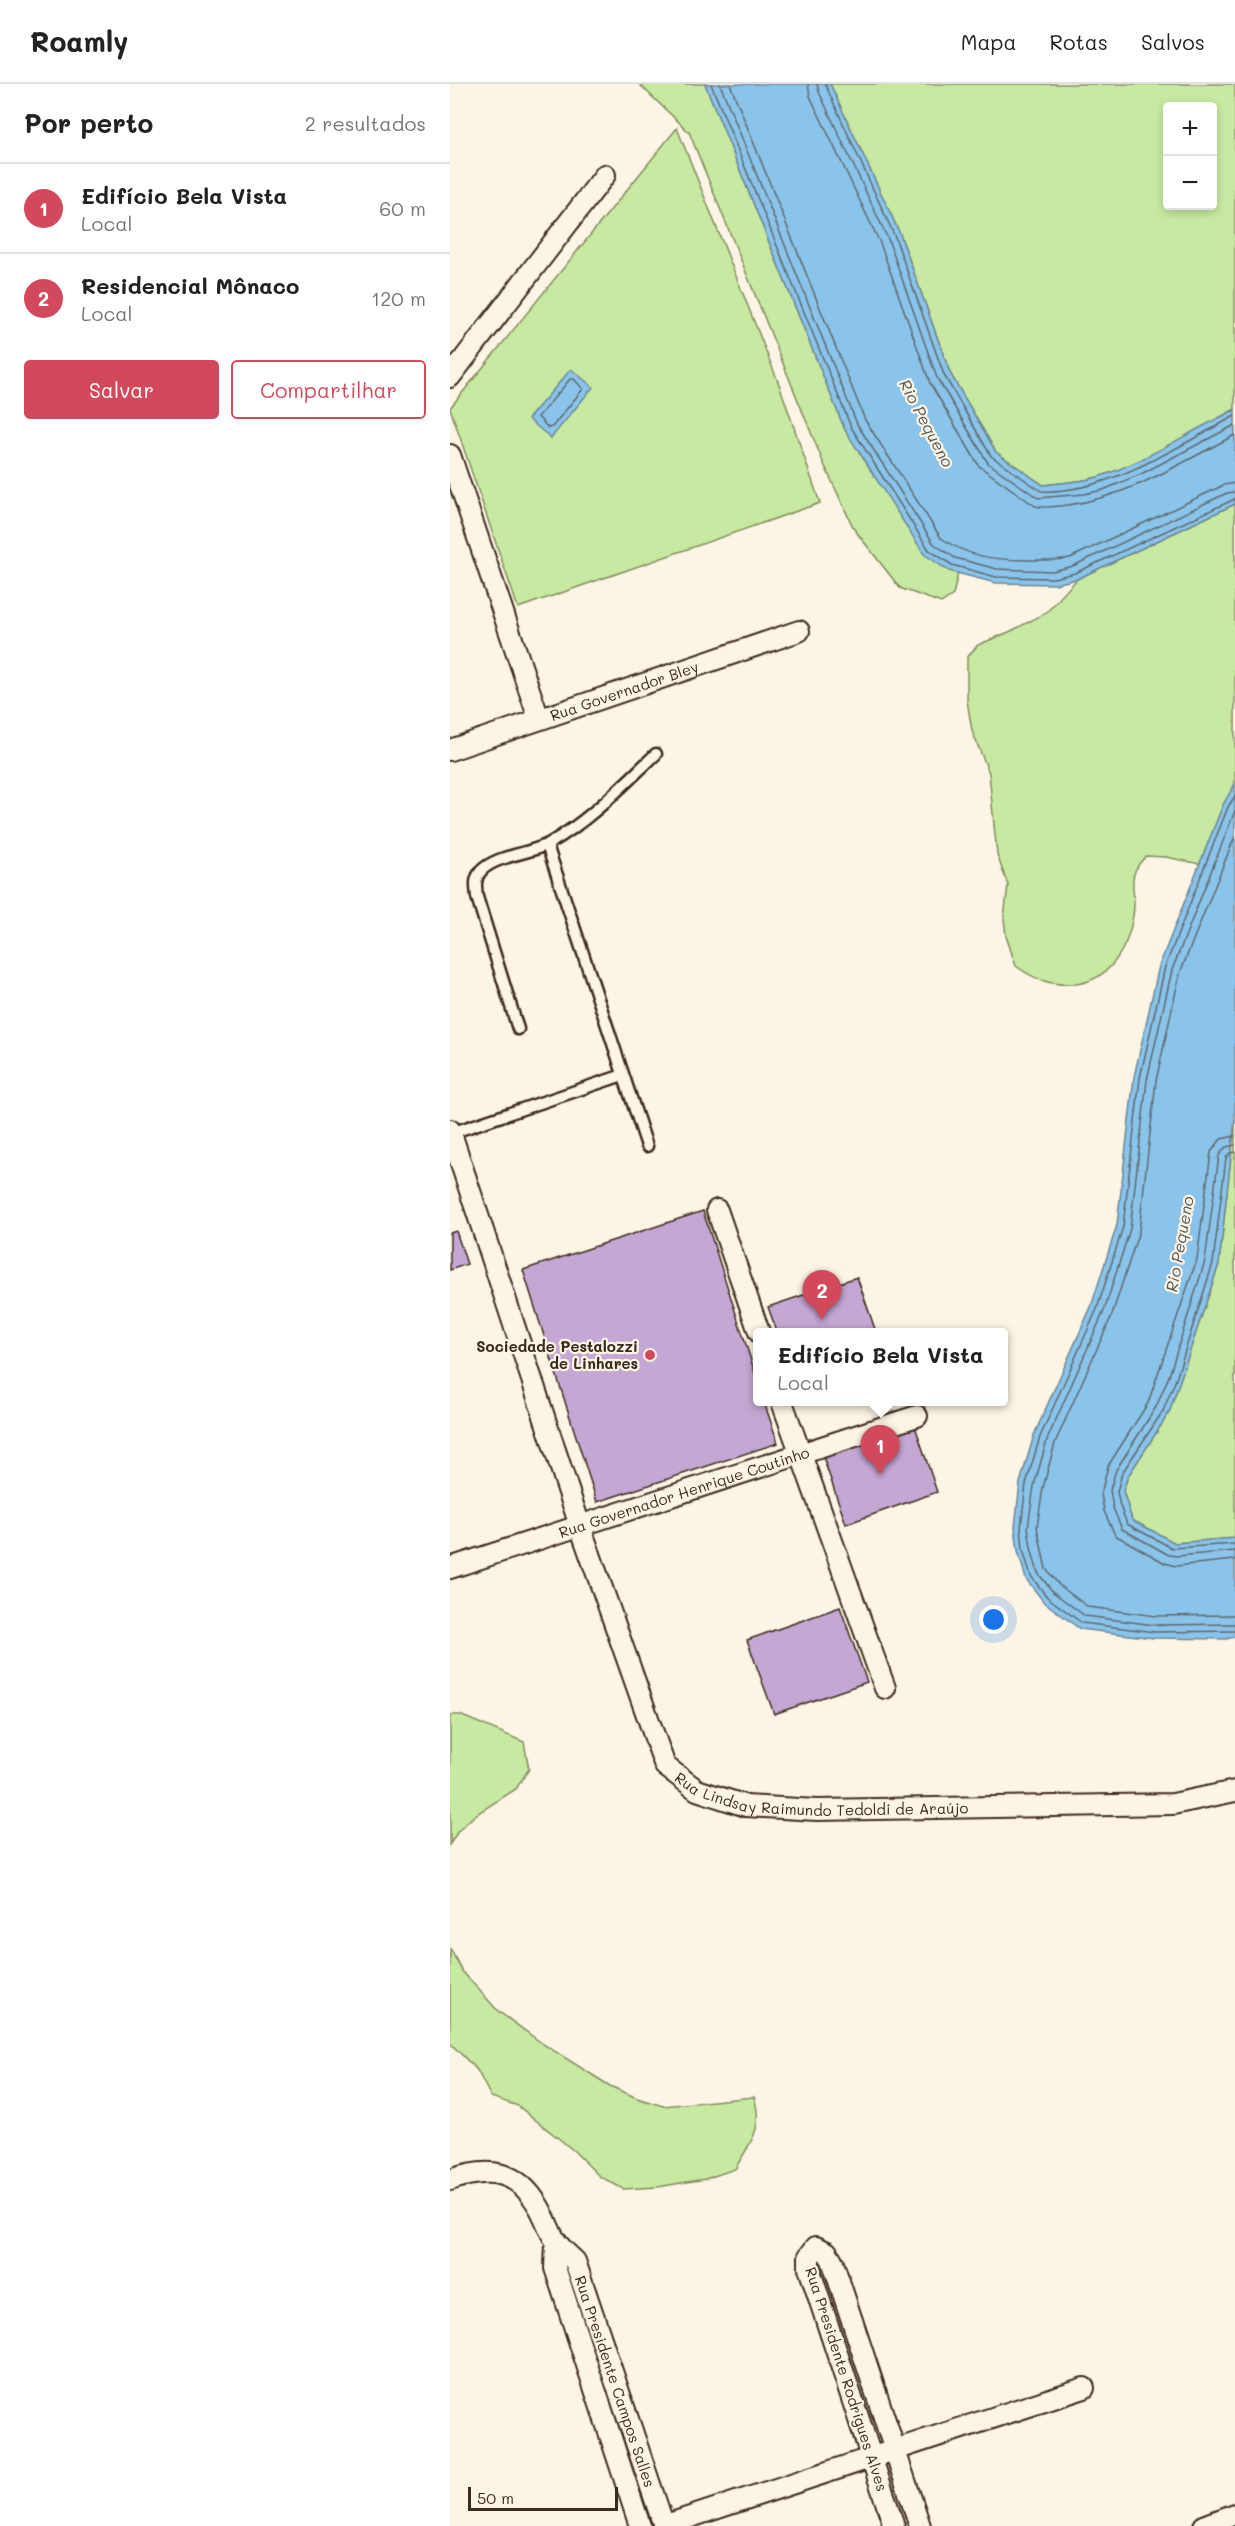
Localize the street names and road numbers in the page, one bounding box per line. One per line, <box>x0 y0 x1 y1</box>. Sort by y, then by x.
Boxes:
street label: Rua Governador Bley <box>547 656 701 725</box>
street label: Rua Governador Henrique Coutinho <box>556 1442 812 1542</box>
street label: Rua Lindsay Raimundo Tedoldi de Araújo <box>671 1767 969 1820</box>
street label: Rua Presidente Rodrigues Alves <box>801 2264 893 2494</box>
street label: Rua Presidente Campos Salles <box>571 2273 660 2490</box>

